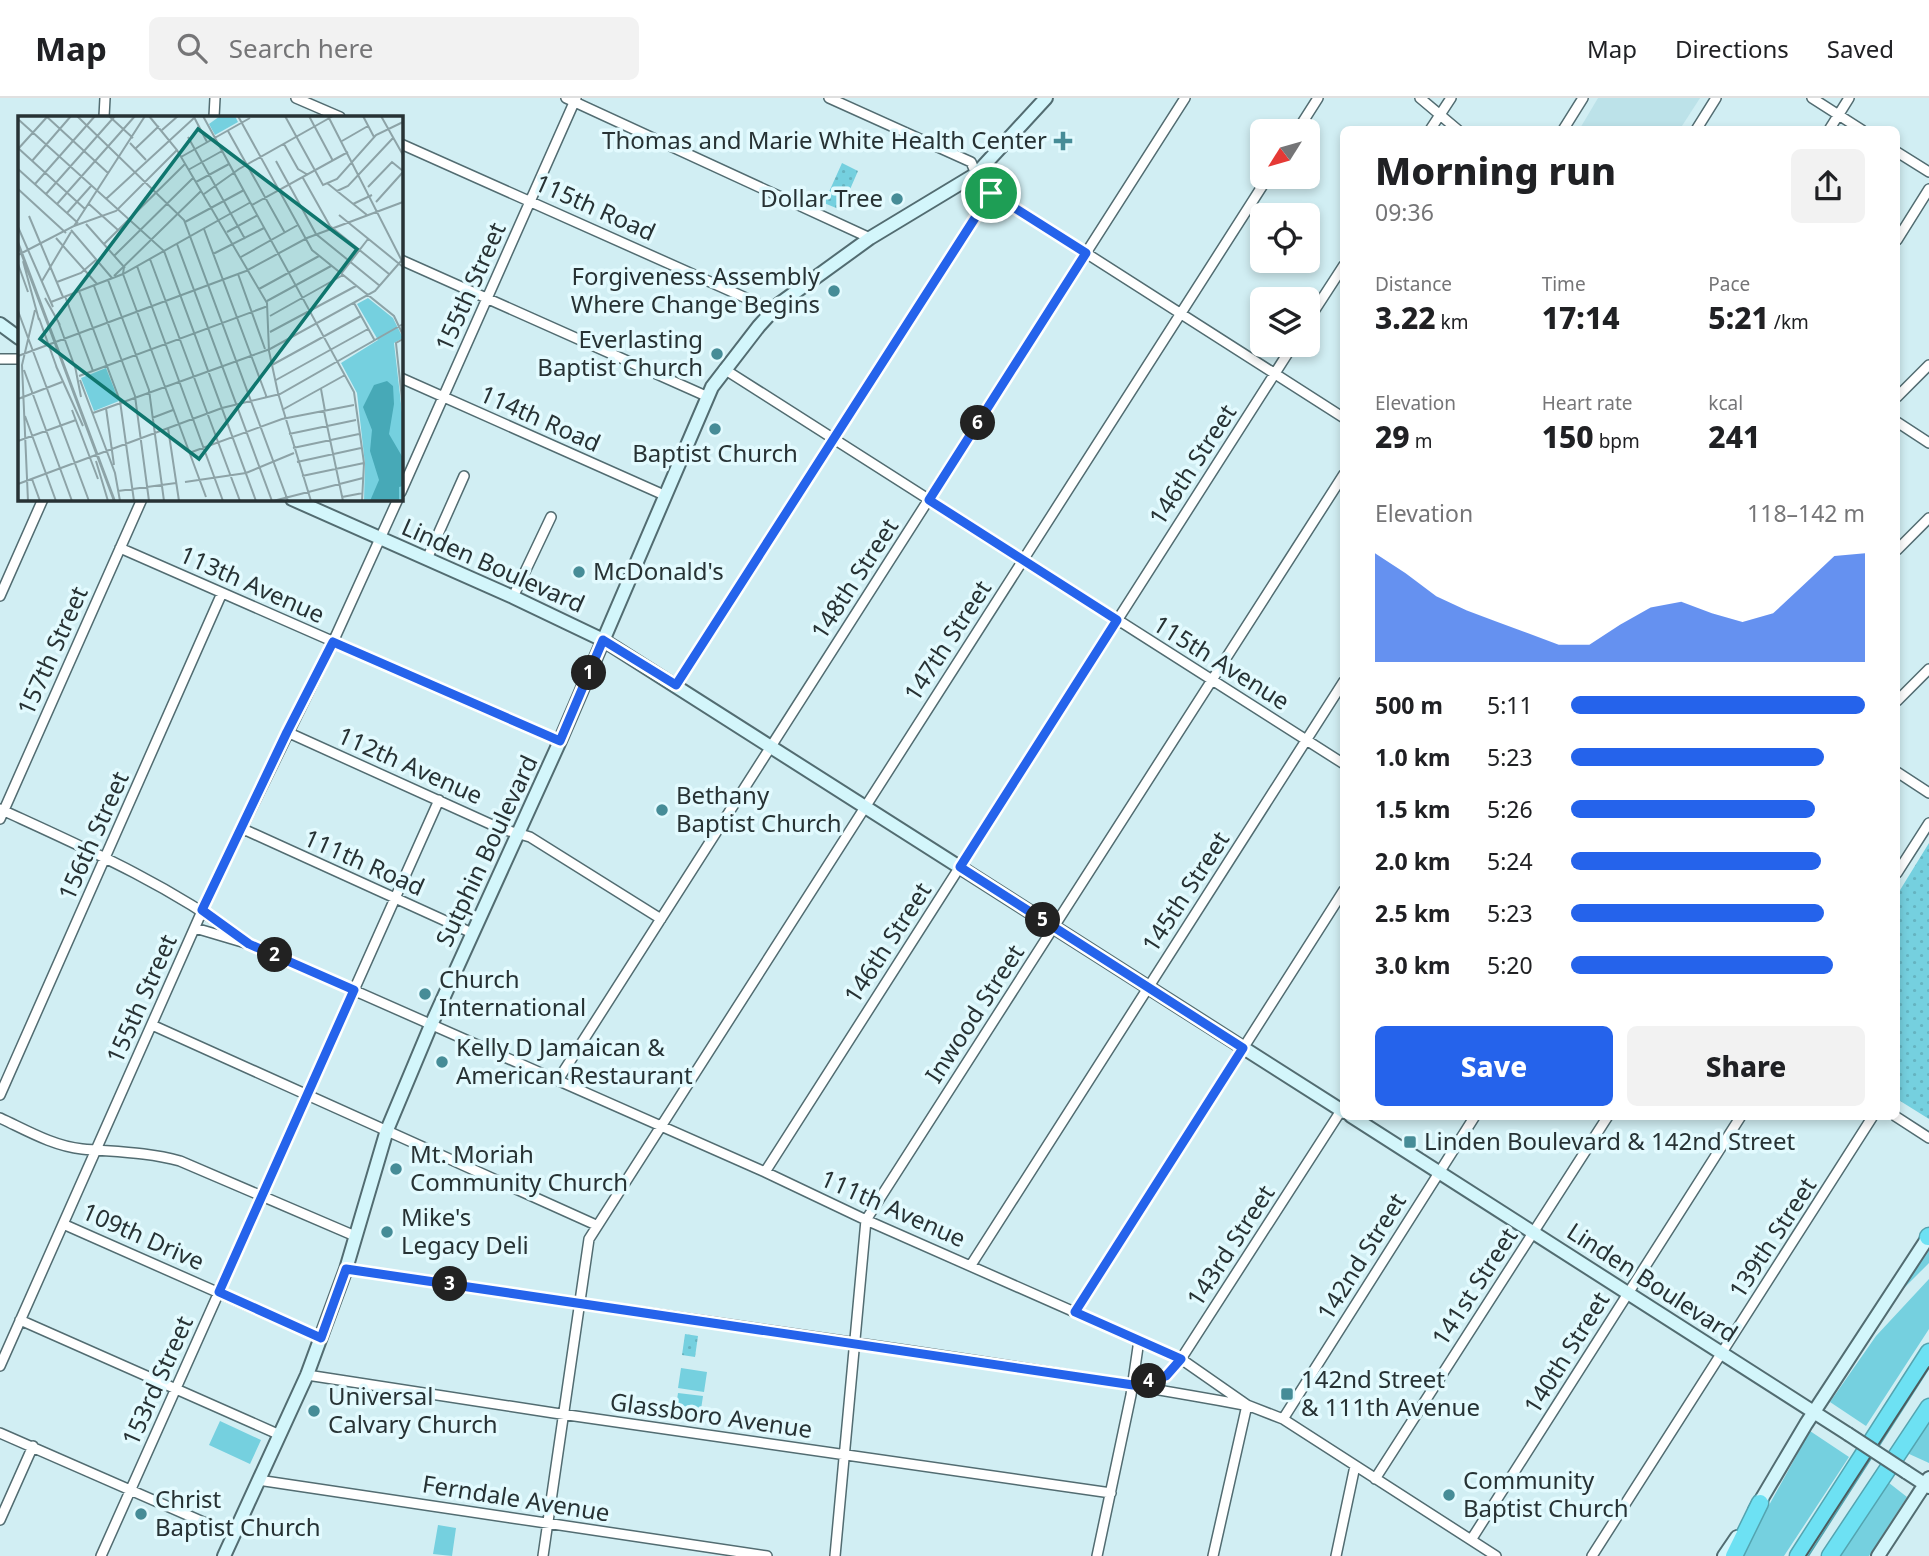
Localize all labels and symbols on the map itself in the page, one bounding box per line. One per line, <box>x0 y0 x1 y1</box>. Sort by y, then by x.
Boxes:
inset map <box>18 116 402 500</box>
north arrow <box>1250 119 1320 189</box>
place label: Thomas and Marie White Health Center <box>602 123 1047 156</box>
marker: Thomas and Marie White Health Center <box>1053 131 1073 151</box>
pin <box>961 163 1021 223</box>
street label: 115th Road <box>530 165 661 248</box>
place label: Dollar Tree <box>760 181 883 214</box>
marker: Dollar Tree <box>889 191 905 207</box>
street label: 155th Street <box>427 216 513 356</box>
place label: Forgiveness Assembly Where Change Begins <box>571 259 821 320</box>
marker: Forgiveness Assembly Where Change Begins <box>826 283 842 299</box>
place label: Everlasting Baptist Church <box>537 322 703 383</box>
marker: Everlasting Baptist Church <box>709 346 725 362</box>
street label: 114th Road <box>475 376 606 459</box>
street label: 146th Street <box>1140 397 1243 531</box>
pin: 6 <box>960 406 996 440</box>
marker: Baptist Church <box>707 421 723 437</box>
place label: Baptist Church <box>632 436 798 469</box>
street label: Linden Boulevard <box>397 509 590 620</box>
street label: 148th Street <box>802 511 905 645</box>
street label: 113th Avenue <box>175 537 330 630</box>
place label: McDonald's <box>593 554 724 587</box>
marker: McDonald's <box>571 564 587 580</box>
street label: 147th Street <box>895 573 998 707</box>
street label: 157th Street <box>9 580 95 720</box>
street label: 115th Avenue <box>1147 607 1296 717</box>
pin: 1 <box>572 656 606 690</box>
street label: 112th Avenue <box>333 718 488 811</box>
street label: Sutphin Boulevard <box>427 749 544 951</box>
street label: 156th Street <box>50 765 136 905</box>
place label: Bethany Baptist Church <box>676 778 842 839</box>
marker: Bethany Baptist Church <box>654 802 670 818</box>
street label: 111th Road <box>299 820 430 903</box>
street label: 145th Street <box>1133 824 1236 958</box>
street label: 146th Street <box>835 875 938 1009</box>
pin: 5 <box>1026 902 1060 938</box>
street label: 155th Street <box>98 928 184 1068</box>
street label: Inwood Street <box>917 937 1031 1089</box>
pin: 2 <box>258 938 292 972</box>
place label: Church International <box>439 962 586 1023</box>
marker: Church International <box>417 986 433 1002</box>
place label: Kelly D Jamaican & American Restaurant <box>456 1030 693 1091</box>
marker: Kelly D Jamaican & American Restaurant <box>434 1054 450 1070</box>
place label: Linden Boulevard & 142nd Street <box>1424 1124 1795 1157</box>
marker: Linden Boulevard & 142nd Street <box>1402 1134 1418 1150</box>
place label: Mt. Moriah Community Church <box>410 1137 628 1198</box>
marker: Mt. Moriah Community Church <box>388 1161 404 1177</box>
street label: 111th Avenue <box>816 1161 971 1254</box>
street label: 139th Street <box>1720 1170 1823 1304</box>
street label: 143rd Street <box>1178 1178 1282 1312</box>
street label: 142nd Street <box>1309 1186 1413 1326</box>
street label: 109th Drive <box>77 1194 210 1277</box>
place label: Mike's Legacy Deli <box>401 1200 529 1261</box>
street label: Linden Boulevard <box>1561 1214 1744 1349</box>
street label: 141st Street <box>1423 1220 1524 1352</box>
marker: Mike's Legacy Deli <box>379 1224 395 1240</box>
pin: 3 <box>433 1266 468 1302</box>
street label: 140th Street <box>1515 1285 1616 1419</box>
street label: 153rd Street <box>113 1310 200 1450</box>
place label: 142nd Street & 111th Avenue <box>1301 1362 1480 1423</box>
pin: 4 <box>1132 1364 1166 1398</box>
place label: Universal Calvary Church <box>328 1379 498 1440</box>
street label: Glassboro Avenue <box>608 1384 814 1445</box>
marker: 142nd Street & 111th Avenue <box>1279 1386 1295 1402</box>
marker: Universal Calvary Church <box>306 1403 322 1419</box>
place label: Community Baptist Church <box>1463 1463 1629 1524</box>
street label: Ferndale Avenue <box>420 1466 612 1529</box>
place label: Christ Baptist Church <box>155 1482 321 1543</box>
marker: Community Baptist Church <box>1441 1487 1457 1503</box>
marker: Christ Baptist Church <box>133 1506 149 1522</box>

